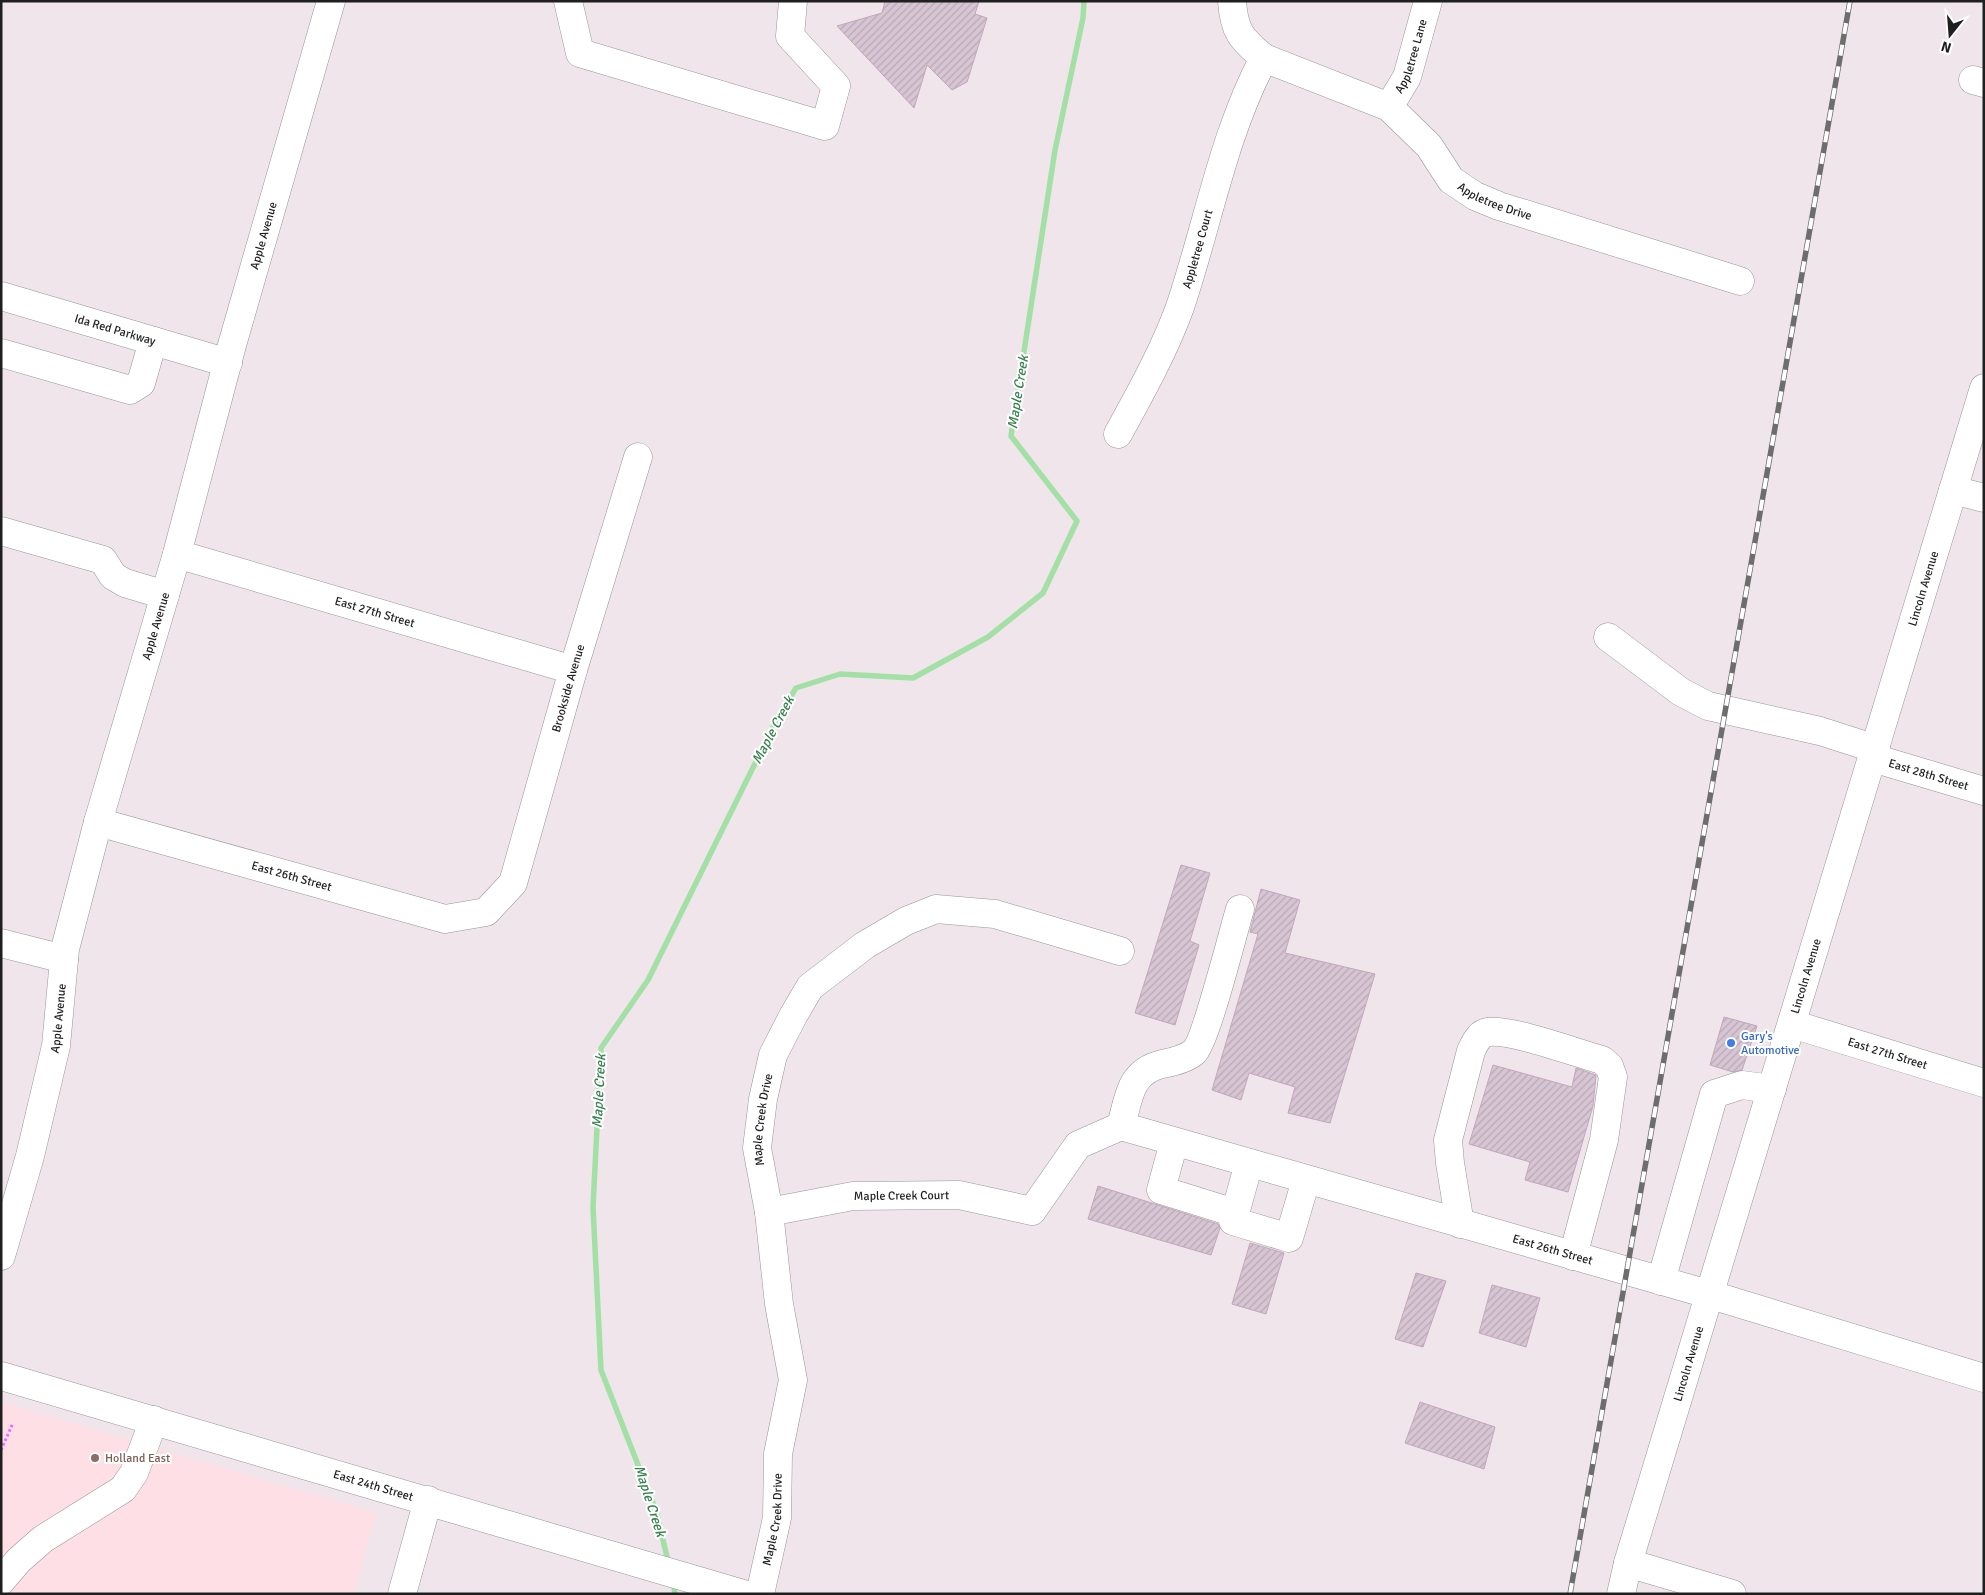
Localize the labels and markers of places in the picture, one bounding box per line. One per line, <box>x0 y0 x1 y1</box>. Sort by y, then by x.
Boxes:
place label: Gary's Automotive <box>1741 1029 1800 1058</box>
marker: Gary's Automotive <box>1725 1037 1737 1049</box>
place label: Holland East <box>105 1451 170 1466</box>
marker: Holland East <box>89 1452 101 1464</box>

